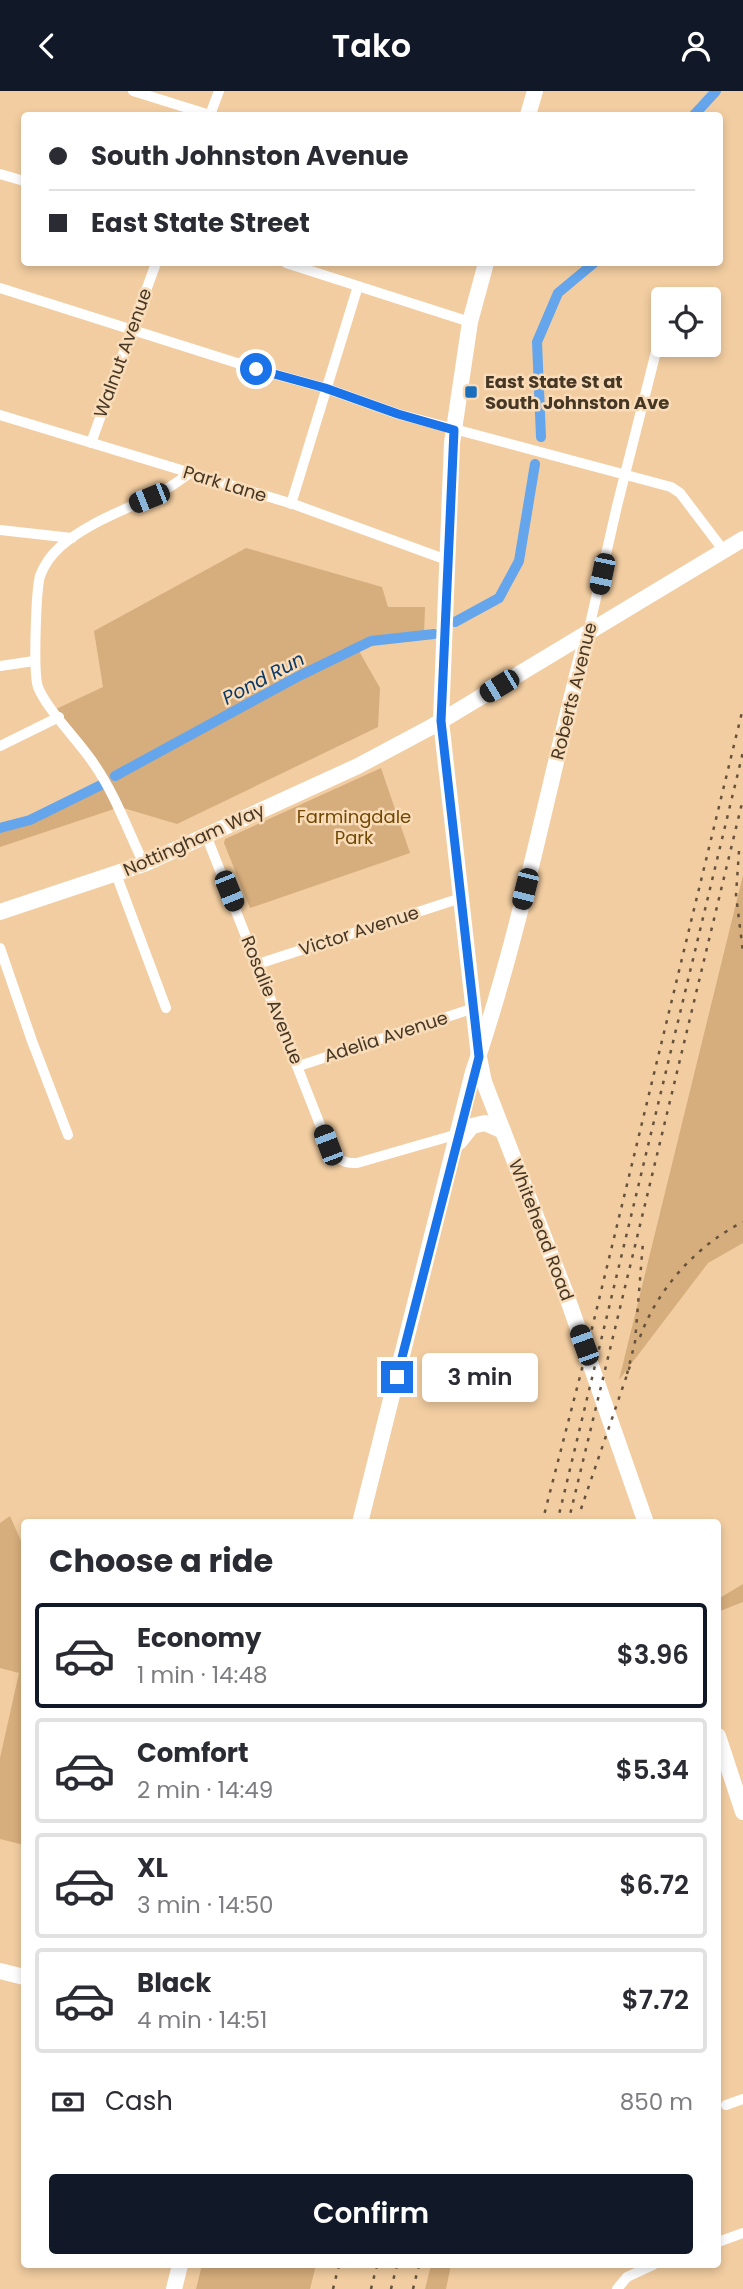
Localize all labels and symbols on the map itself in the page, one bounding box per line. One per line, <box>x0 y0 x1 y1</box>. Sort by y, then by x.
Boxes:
street label: Walnut Avenue <box>87 285 158 421</box>
route start <box>240 353 272 385</box>
place label: East State St at South Johnston Ave <box>485 369 669 415</box>
marker: East State St at South Johnston Ave <box>463 384 479 400</box>
street label: Park Lane <box>180 459 270 508</box>
car <box>126 480 173 516</box>
car <box>588 551 617 597</box>
street label: Roberts Avenue <box>544 620 603 762</box>
water label: Pond Run <box>217 645 309 711</box>
car <box>476 666 523 706</box>
street label: Nottingham Way <box>119 797 268 882</box>
park label: Farmingdale Park <box>297 804 411 850</box>
car <box>510 866 541 912</box>
car <box>212 868 247 914</box>
street label: Victor Avenue <box>296 899 422 962</box>
street label: Rosalie Avenue <box>235 932 310 1068</box>
street label: Adelia Avenue <box>321 1005 451 1068</box>
car <box>311 1122 346 1168</box>
street label: Whitehead Road <box>503 1155 580 1304</box>
car <box>567 1322 602 1368</box>
callout: 3 min <box>422 1353 537 1401</box>
route end <box>381 1361 413 1393</box>

